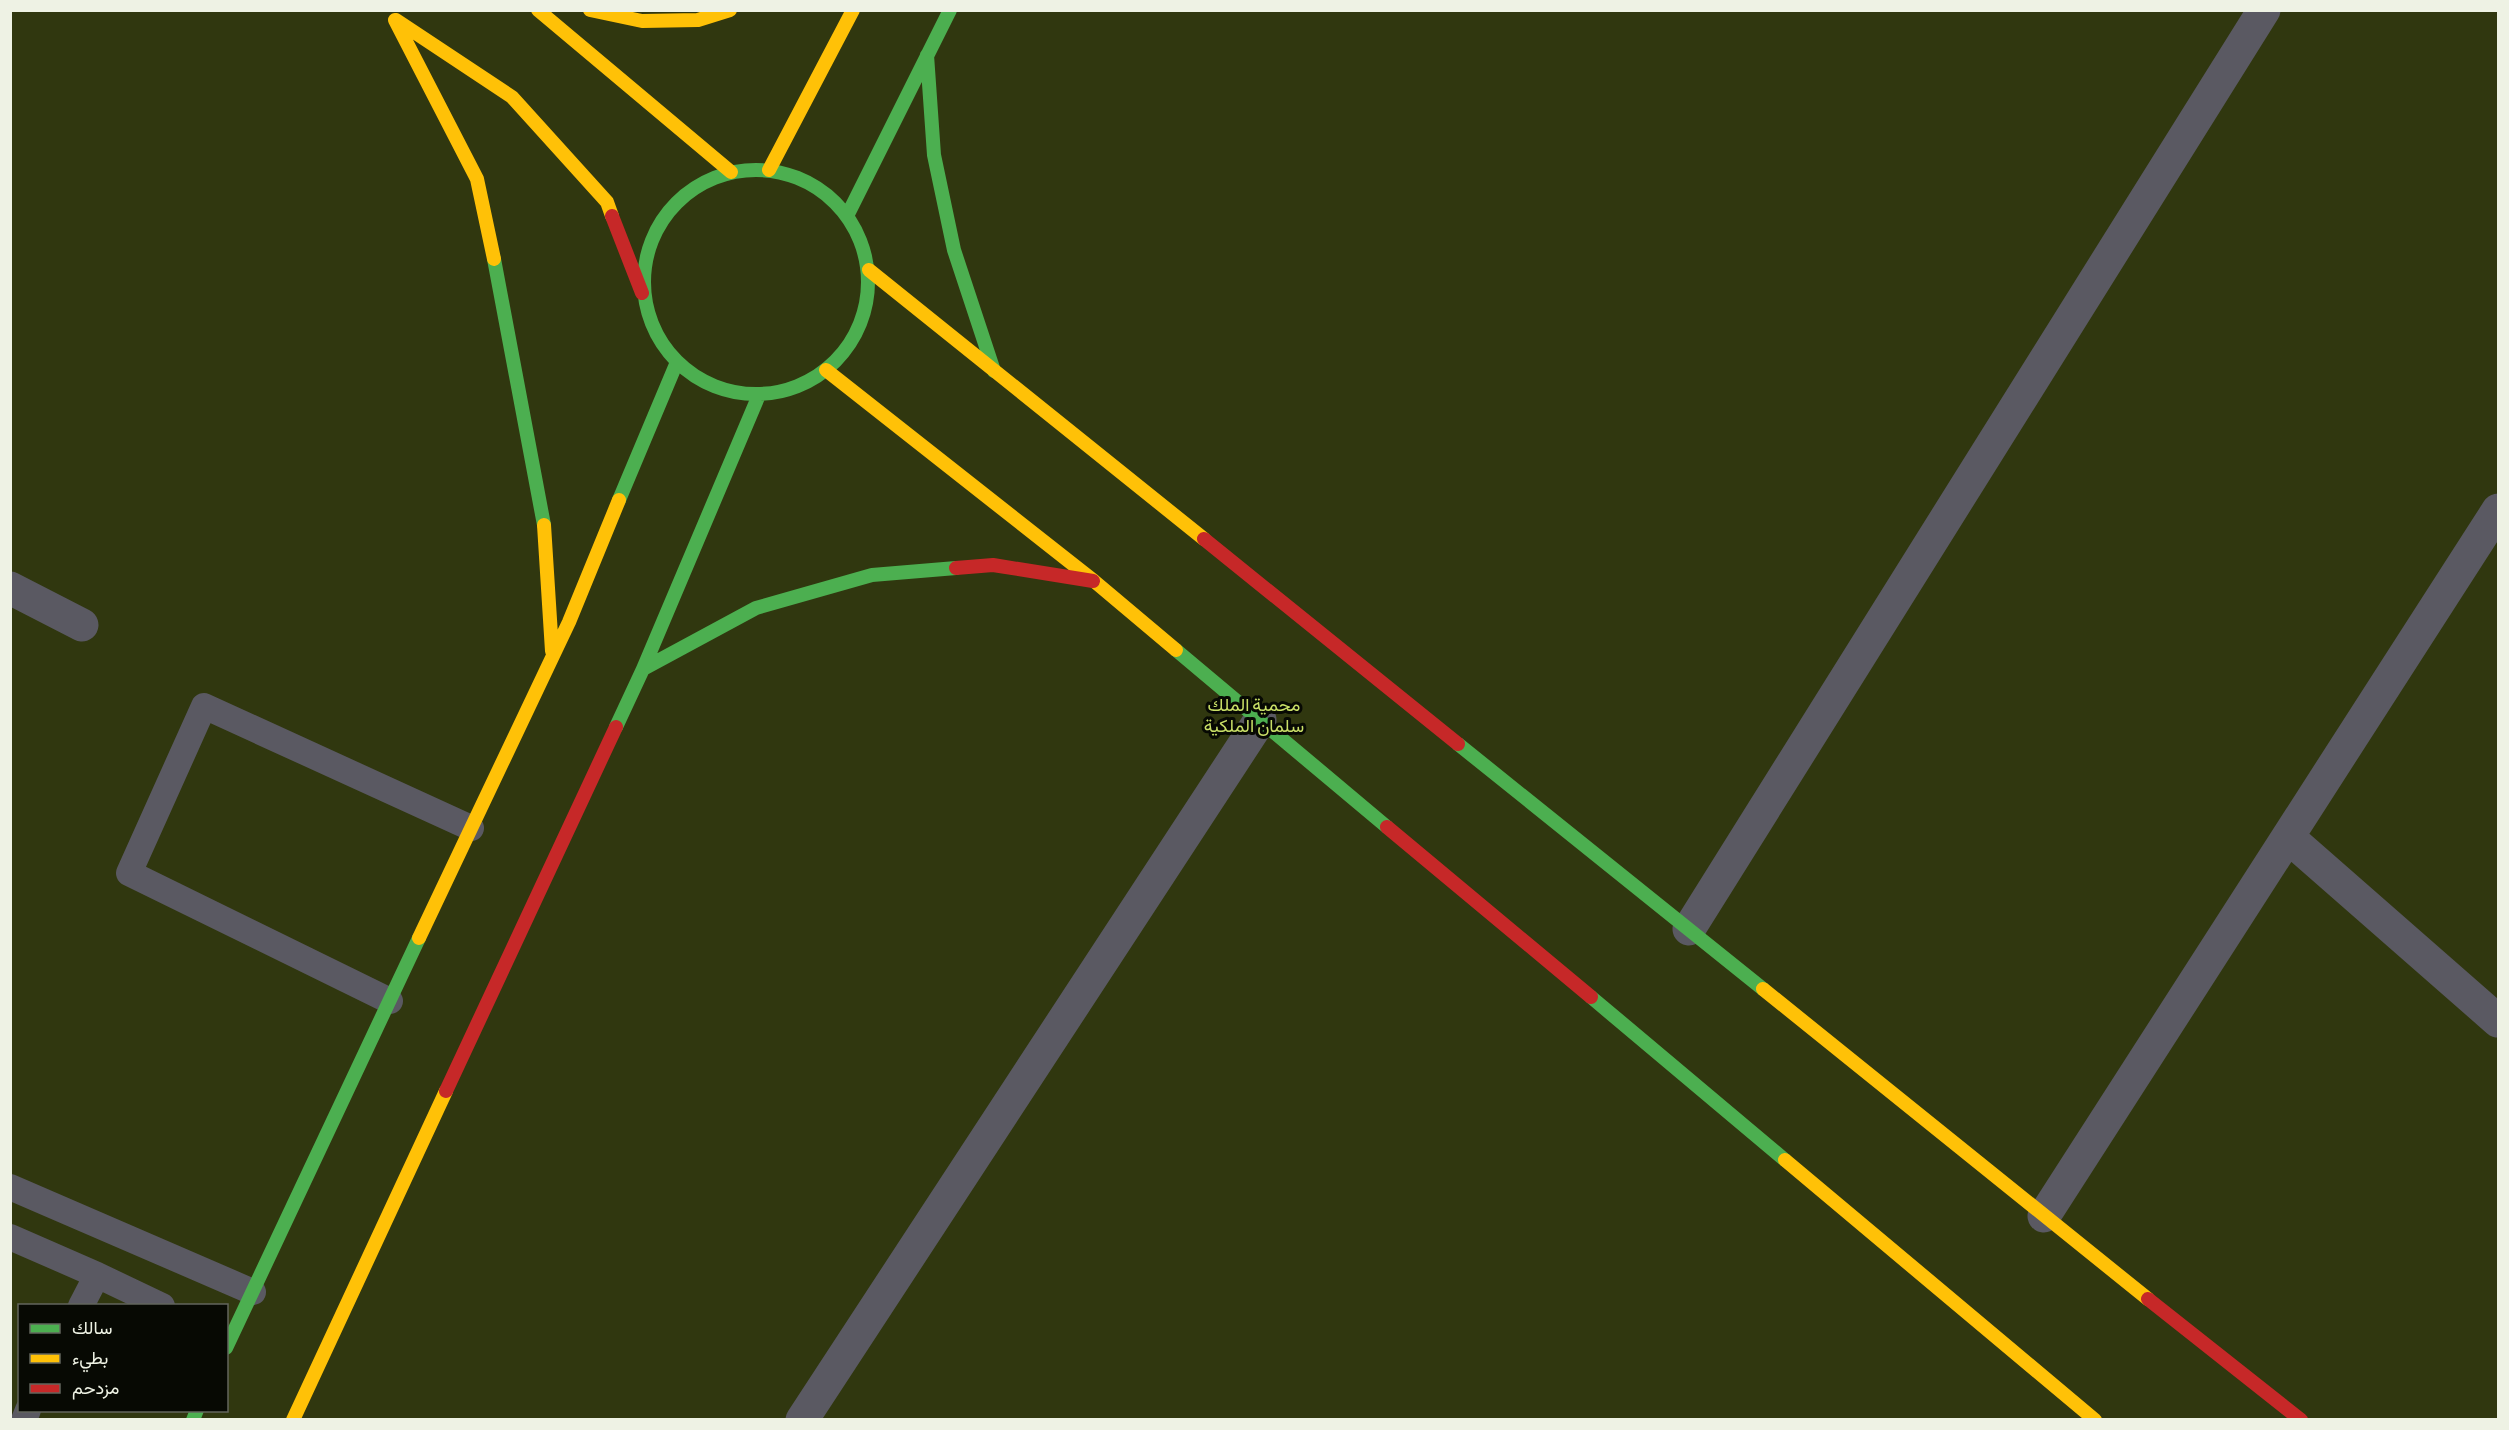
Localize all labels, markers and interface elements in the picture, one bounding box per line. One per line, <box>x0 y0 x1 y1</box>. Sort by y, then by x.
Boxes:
park label: محمية الملك سلمان الملكية <box>1204 697 1304 736</box>
legend <box>18 1304 228 1412</box>
text: سالك <box>72 1320 112 1338</box>
text: بطيء <box>72 1350 108 1373</box>
text: مزدحم <box>72 1380 119 1400</box>

